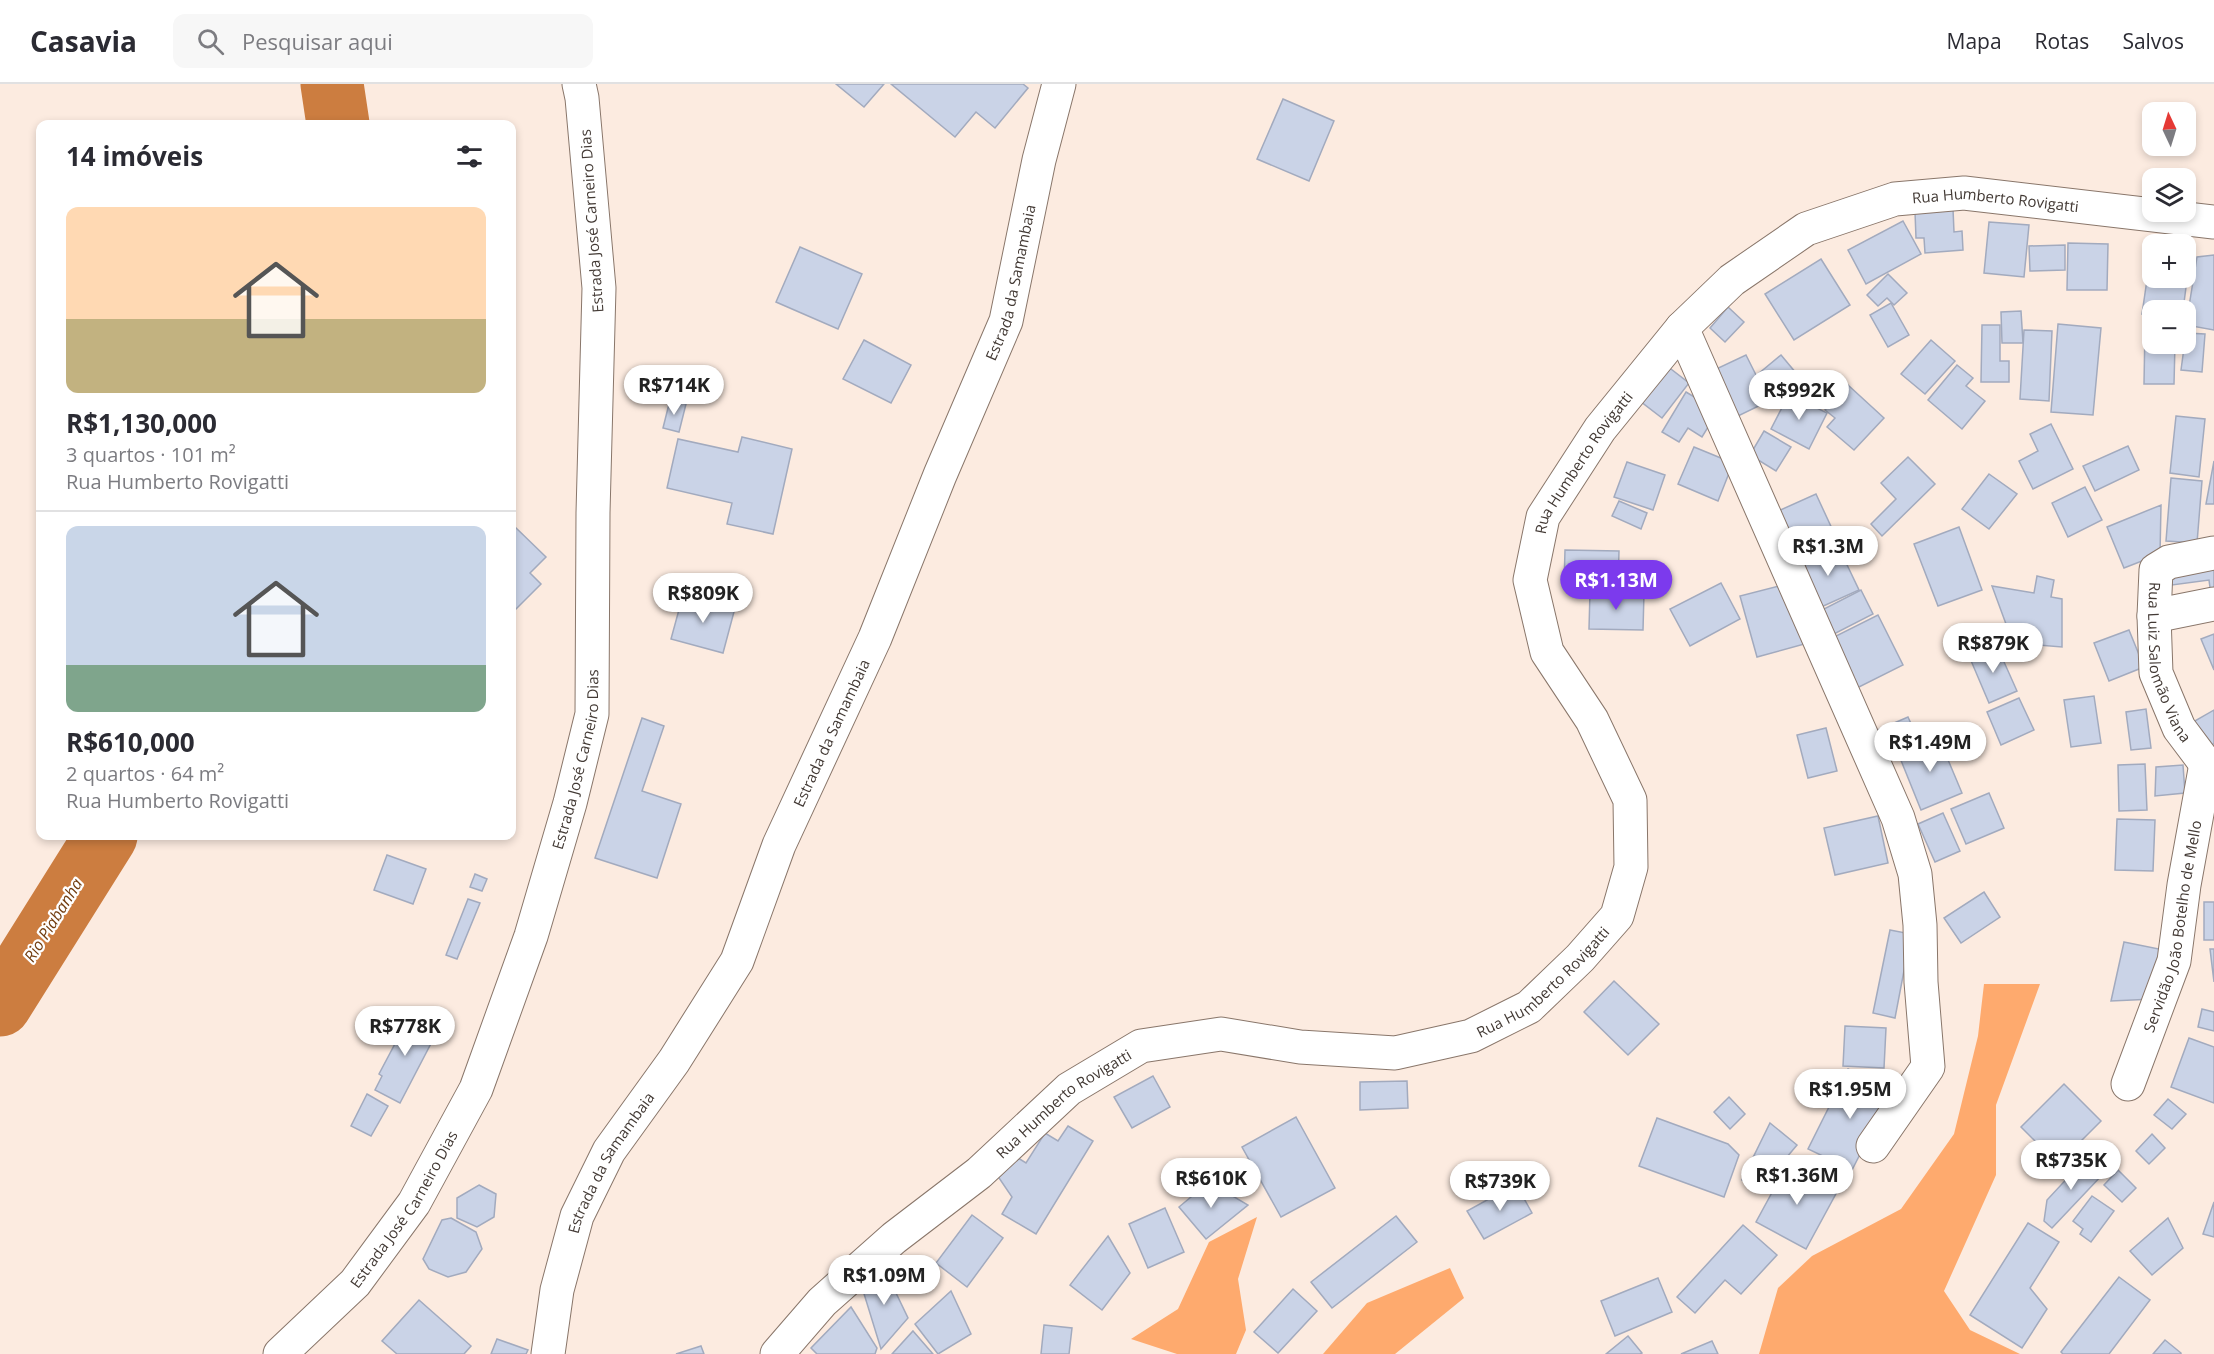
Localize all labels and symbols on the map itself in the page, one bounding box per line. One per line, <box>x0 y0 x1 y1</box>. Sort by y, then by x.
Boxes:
north arrow <box>2142 102 2196 156</box>
street label: Estrada José Carneiro Dias <box>575 129 607 313</box>
street label: Rua Humberto Rovigatti <box>1911 183 2080 216</box>
street label: Estrada da Samambaia <box>980 203 1040 363</box>
pin: R$714K <box>625 365 723 416</box>
pin: R$992K <box>1750 370 1848 421</box>
street label: Rua Humberto Rovigatti <box>1530 387 1637 535</box>
pin: R$1.3M <box>1779 526 1877 577</box>
pin: R$1.13M <box>1561 560 1671 611</box>
pin: R$809K <box>654 573 752 624</box>
street label: Rua Luiz Salomão Viana <box>2144 582 2196 746</box>
pin: R$879K <box>1944 623 2042 674</box>
street label: Estrada da Samambaia <box>788 656 874 810</box>
street label: Estrada José Carneiro Dias <box>547 669 602 852</box>
pin: R$1.49M <box>1875 722 1985 773</box>
street label: Servidão João Botelho de Mello <box>2138 819 2206 1035</box>
water label: Rio Piabanha <box>19 874 87 966</box>
street label: Rua Humberto Rovigatti <box>1473 922 1613 1042</box>
pin: R$778K <box>356 1006 454 1057</box>
street label: Rua Humberto Rovigatti <box>991 1044 1135 1162</box>
pin: R$1.95M <box>1795 1069 1905 1120</box>
street label: Estrada da Samambaia <box>563 1088 658 1236</box>
street label: Estrada José Carneiro Dias <box>345 1127 462 1292</box>
pin: R$735K <box>2022 1140 2120 1191</box>
pin: R$1.36M <box>1742 1155 1852 1206</box>
pin: R$610K <box>1162 1158 1260 1209</box>
pin: R$739K <box>1451 1161 1549 1212</box>
pin: R$1.09M <box>829 1255 939 1306</box>

